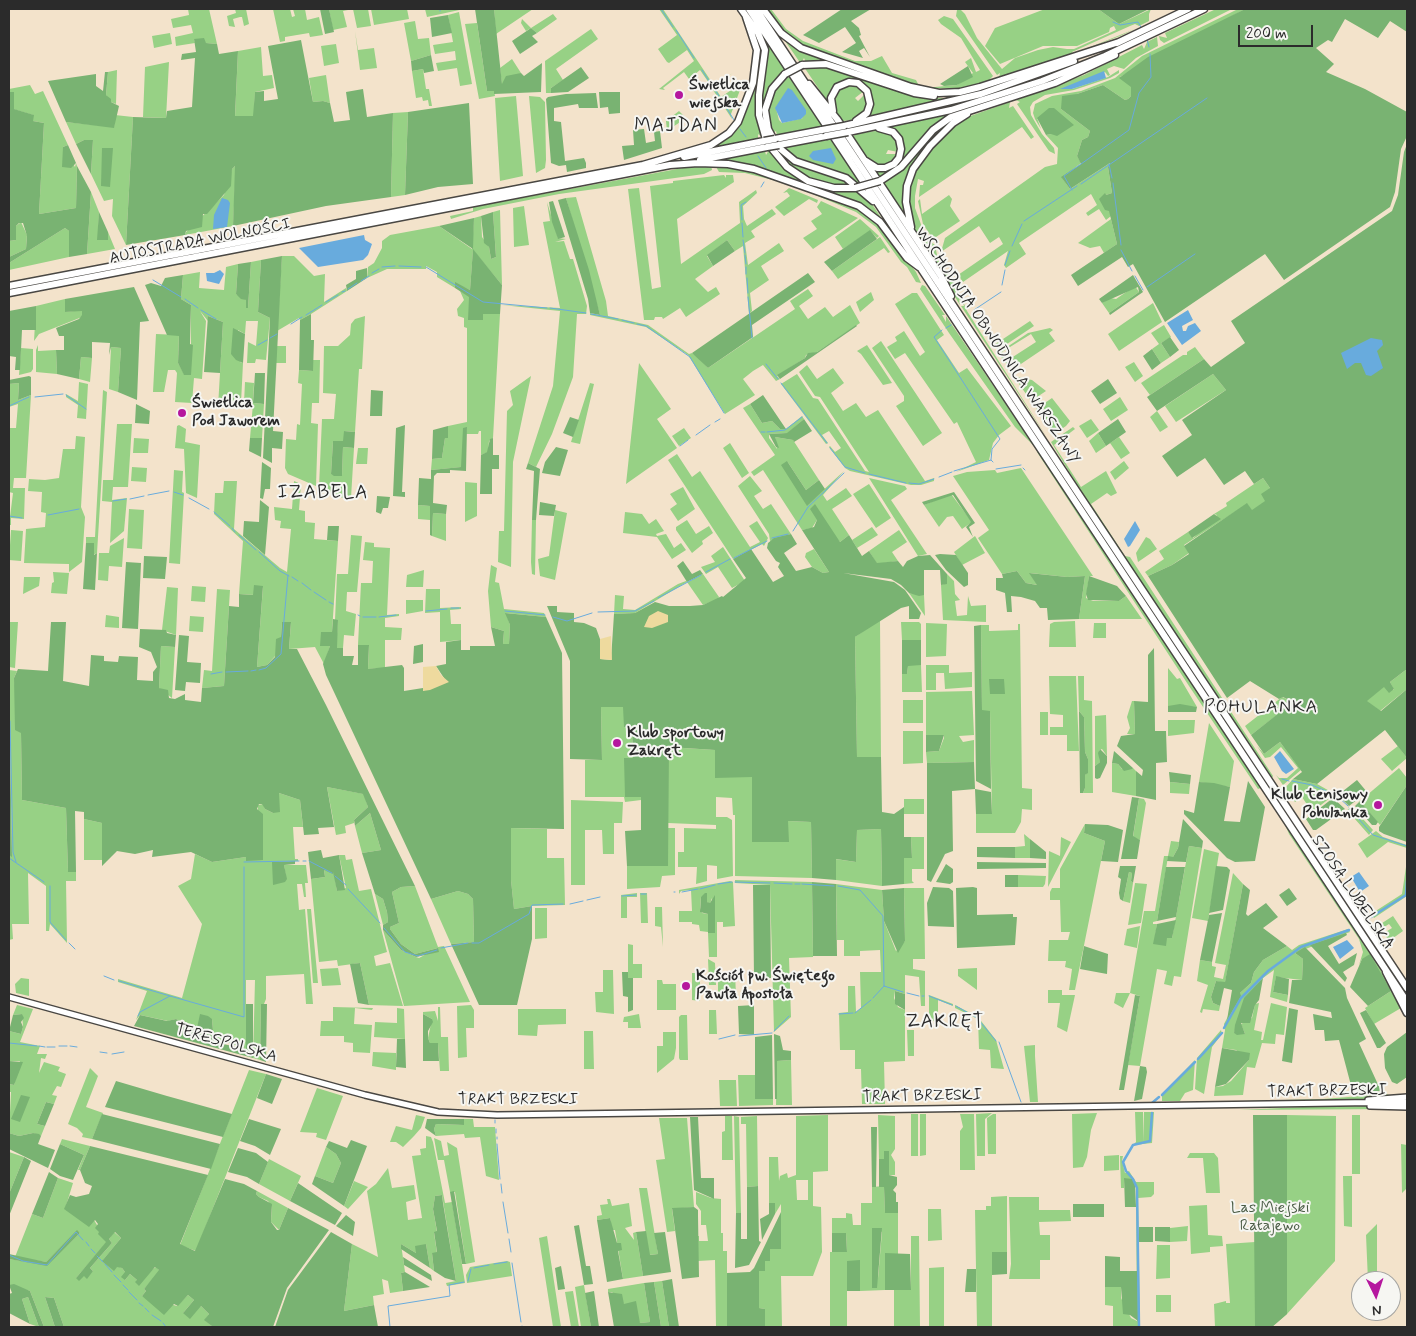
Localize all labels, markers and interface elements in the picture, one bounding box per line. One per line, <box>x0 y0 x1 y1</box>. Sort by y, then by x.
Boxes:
scale bar <box>1241 15 1316 47</box>
text: 200 m <box>1246 24 1287 44</box>
place label: Świetlica wiejska <box>689 76 750 114</box>
marker: Świetlica wiejska <box>673 89 685 101</box>
district label: MAJDAN <box>634 116 718 138</box>
street label: AUTOSTRADA WOLNOŚCI <box>108 215 292 269</box>
street label: WSCHODNIA OBWODNICA WARSZAWY <box>910 224 1084 468</box>
place label: Świetlica Pod Jaworem <box>192 394 280 432</box>
marker: Świetlica Pod Jaworem <box>176 407 188 419</box>
district label: IZABELA <box>277 483 369 505</box>
district label: POHULANKA <box>1204 697 1318 719</box>
place label: Klub sportowy Zakręt <box>627 724 724 762</box>
marker: Klub sportowy Zakręt <box>611 737 623 749</box>
place label: Klub tenisowy Pohulanka <box>1271 786 1368 824</box>
marker: Klub tenisowy Pohulanka <box>1372 799 1384 811</box>
street label: SZOSA LUBELSKA <box>1307 832 1397 954</box>
place label: Kościół pw. Świętego Pawła Apostoła <box>696 967 835 1005</box>
marker: Kościół pw. Świętego Pawła Apostoła <box>680 980 692 992</box>
district label: ZAKRĘT <box>904 1012 986 1034</box>
street label: TERESPOLSKA <box>173 1020 279 1068</box>
street label: TRAKT BRZESKI <box>1267 1081 1387 1103</box>
street label: TRAKT BRZESKI <box>862 1086 982 1108</box>
street label: TRAKT BRZESKI <box>458 1091 578 1111</box>
park label: Las Miejski Ratajewo <box>1231 1199 1309 1237</box>
north arrow <box>1351 1271 1401 1321</box>
text: N <box>1372 1301 1382 1319</box>

